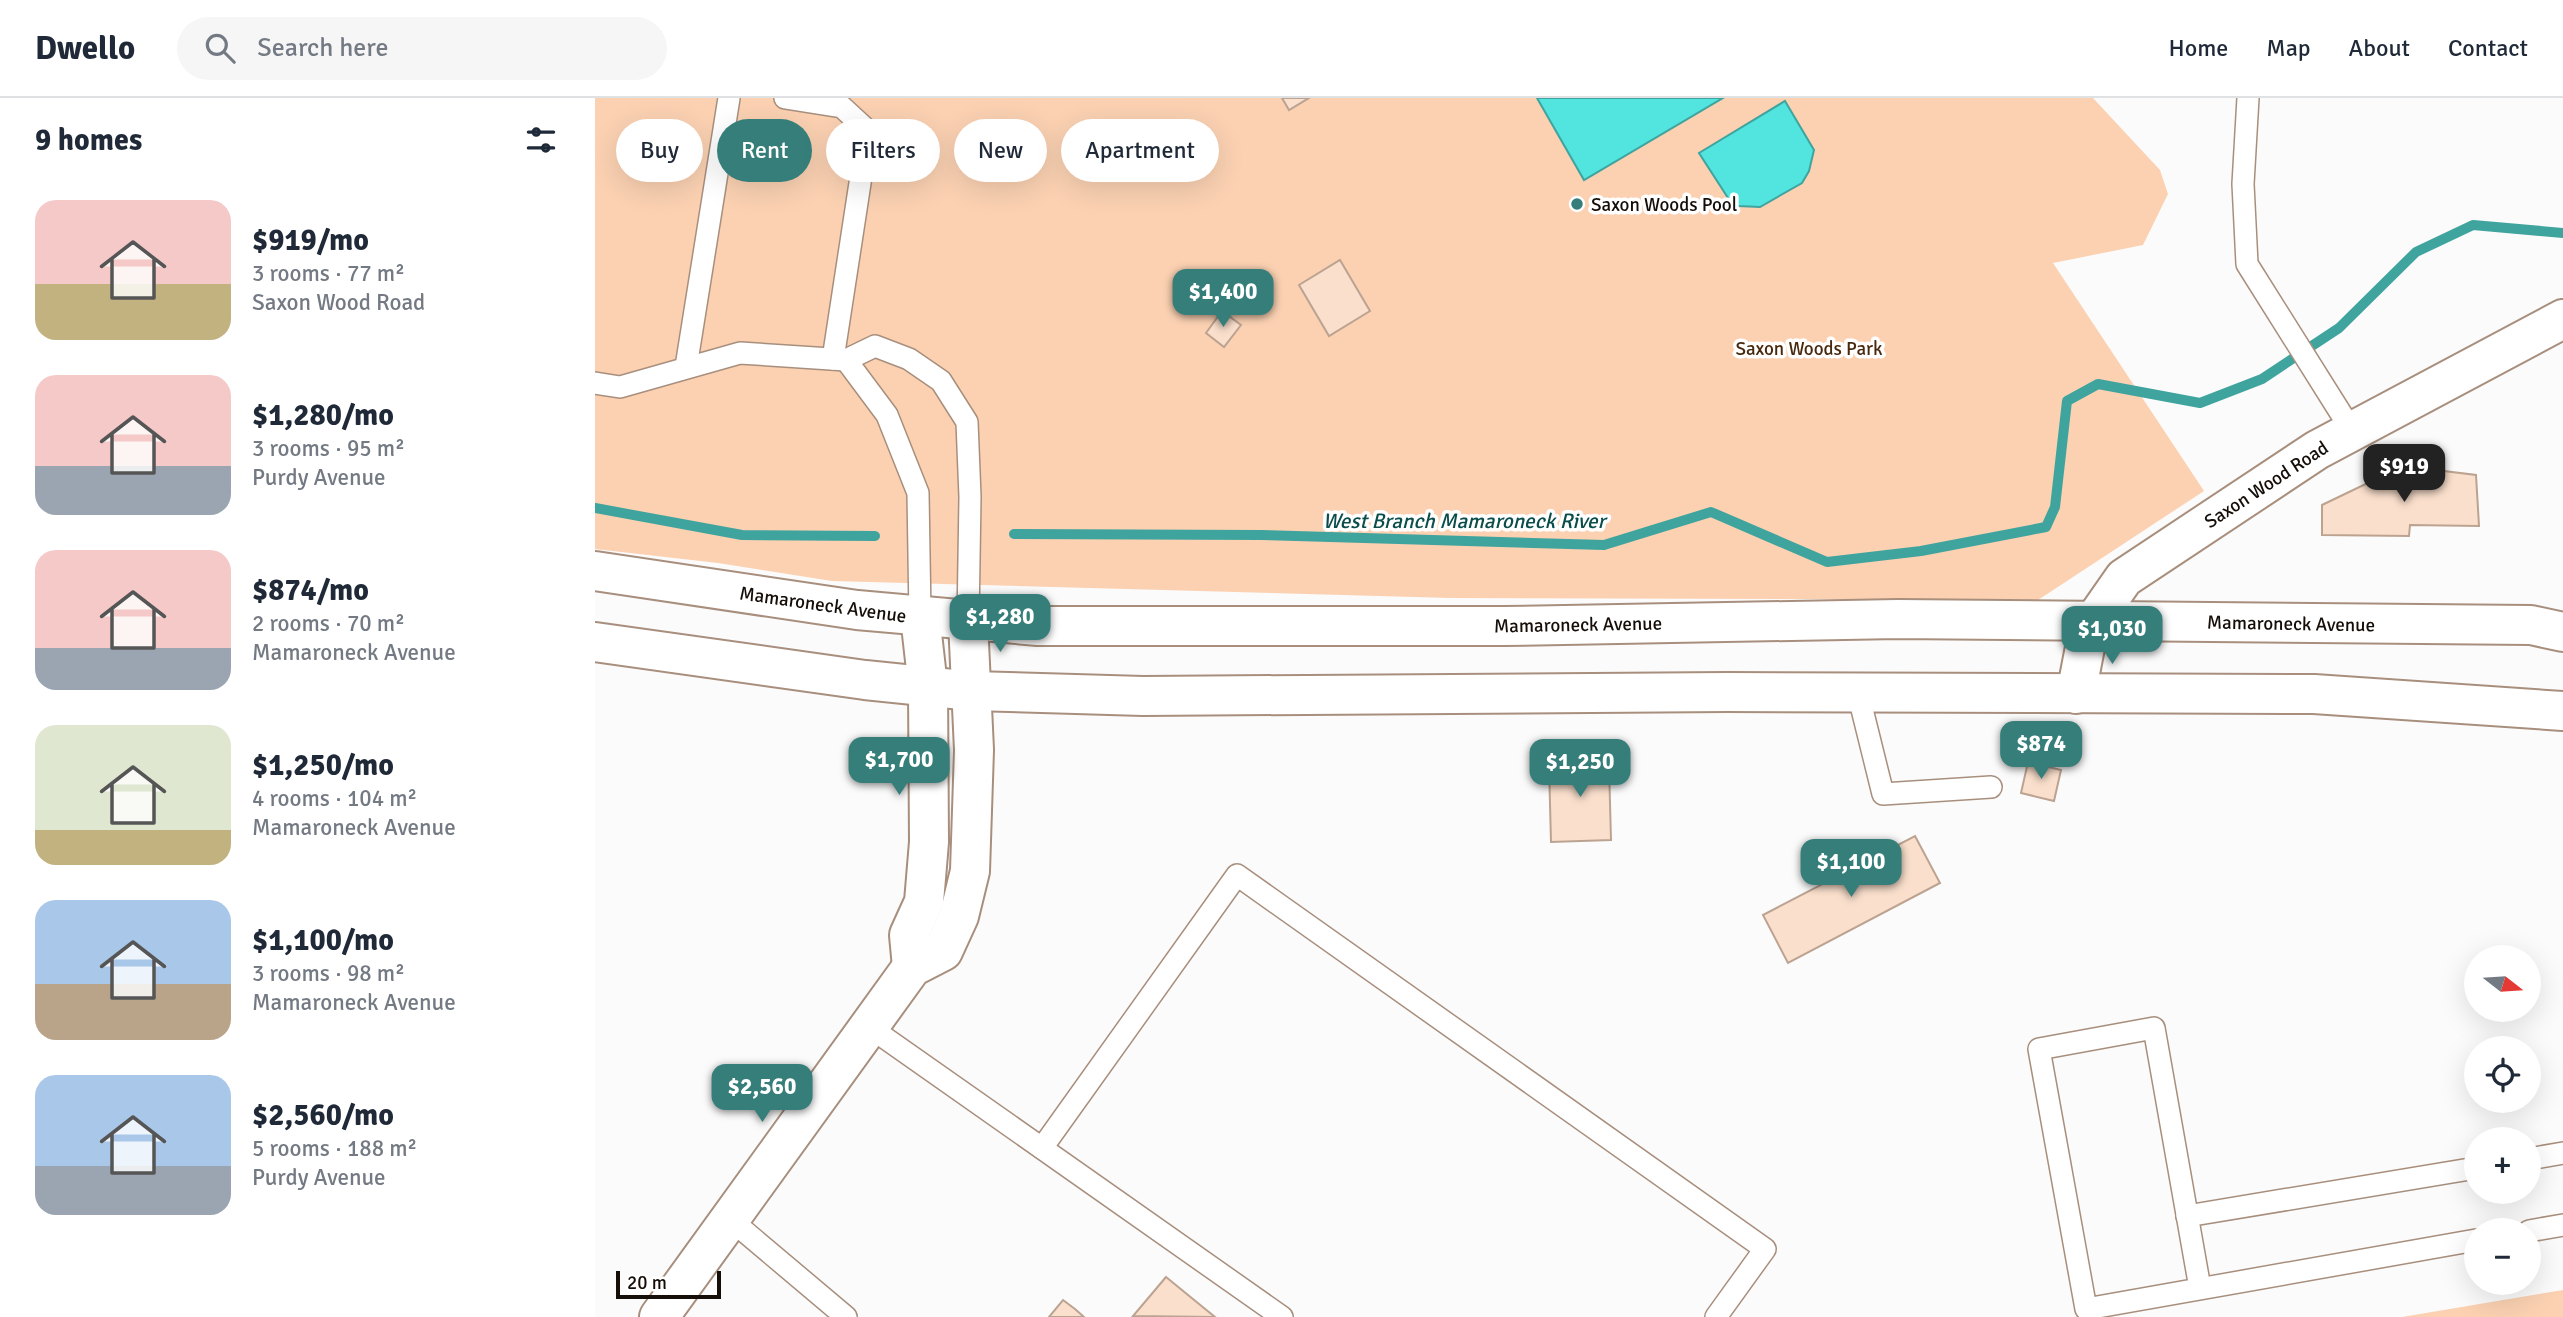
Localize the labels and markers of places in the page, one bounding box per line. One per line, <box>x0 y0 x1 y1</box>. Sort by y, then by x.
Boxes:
place label: Saxon Woods Pool <box>1591 193 1737 217</box>
marker: Saxon Woods Pool <box>1569 196 1585 212</box>
pin: $1,400 <box>1166 270 1280 329</box>
pin: $919 <box>2363 444 2445 504</box>
pin: $1,280 <box>943 594 1057 654</box>
pin: $1,030 <box>2055 606 2169 666</box>
pin: $874 <box>2000 722 2082 781</box>
pin: $1,700 <box>842 738 956 797</box>
pin: $1,250 <box>1523 740 1637 799</box>
pin: $1,100 <box>1794 840 1908 899</box>
pin: $2,560 <box>705 1065 819 1124</box>

